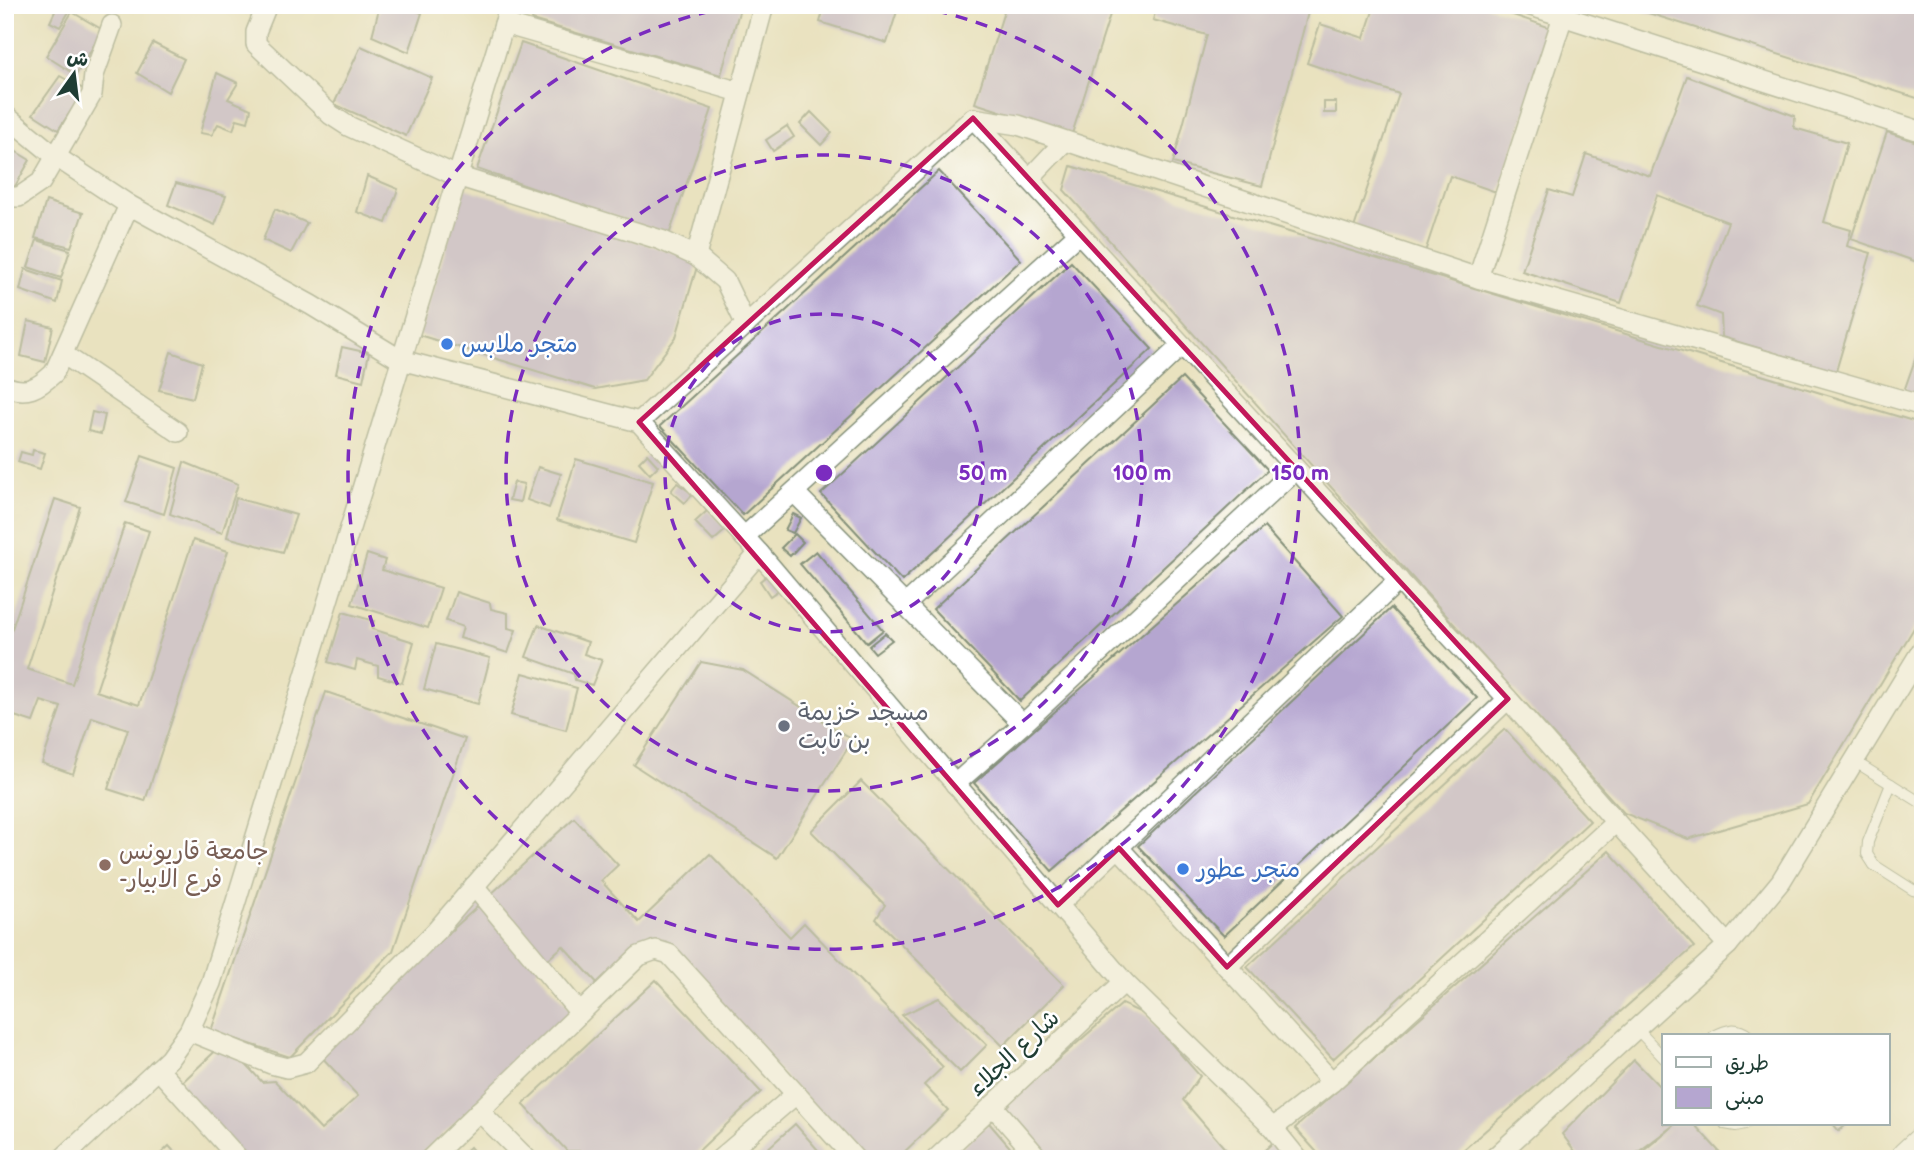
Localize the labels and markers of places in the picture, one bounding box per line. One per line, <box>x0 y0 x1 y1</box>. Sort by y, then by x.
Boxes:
place label: متجر ملابس <box>461 330 578 359</box>
marker: متجر ملابس <box>439 336 455 352</box>
centre of rings <box>812 461 836 485</box>
place label: مسجد خزيمة بن ثابت <box>798 698 929 755</box>
marker: مسجد خزيمة بن ثابت <box>776 718 792 734</box>
place label: جامعة قاريونس -فرع الابيار <box>119 837 269 896</box>
place label: متجر عطور <box>1195 855 1300 885</box>
marker: جامعة قاريونس -فرع الابيار <box>97 857 113 873</box>
marker: متجر عطور <box>1175 861 1191 877</box>

